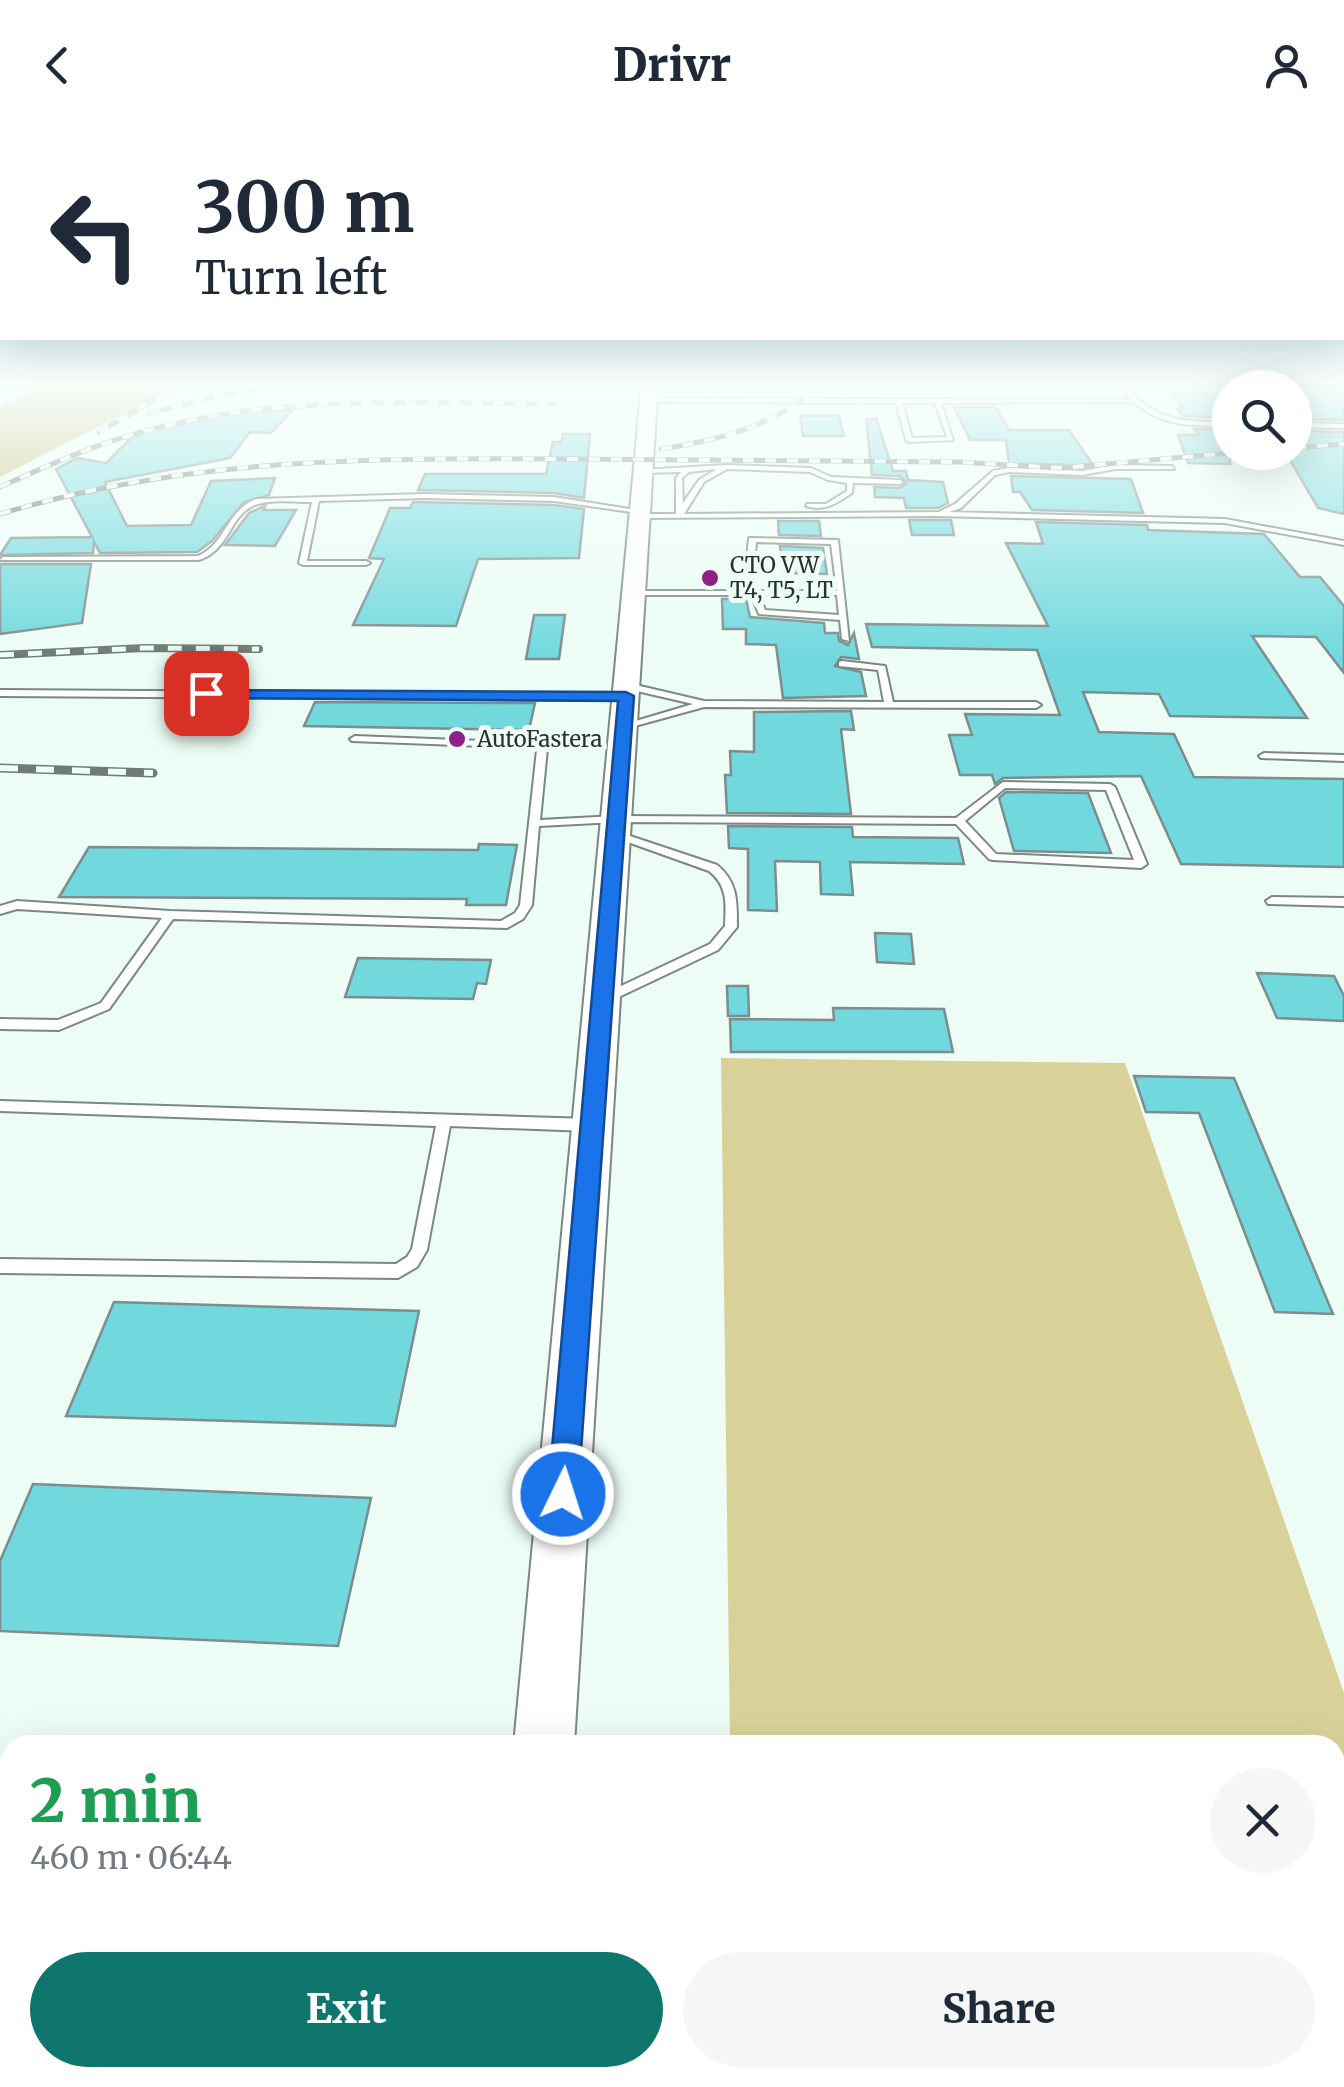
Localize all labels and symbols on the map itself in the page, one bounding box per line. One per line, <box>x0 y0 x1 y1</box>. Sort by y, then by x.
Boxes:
place label: СТО VW T4, T5, LT <box>730 551 833 604</box>
marker: СТО VW T4, T5, LT <box>699 567 721 589</box>
pin <box>164 651 249 736</box>
place label: AutoFastera <box>476 725 603 753</box>
marker: AutoFastera <box>446 728 468 750</box>
position arrow <box>511 1442 615 1546</box>

